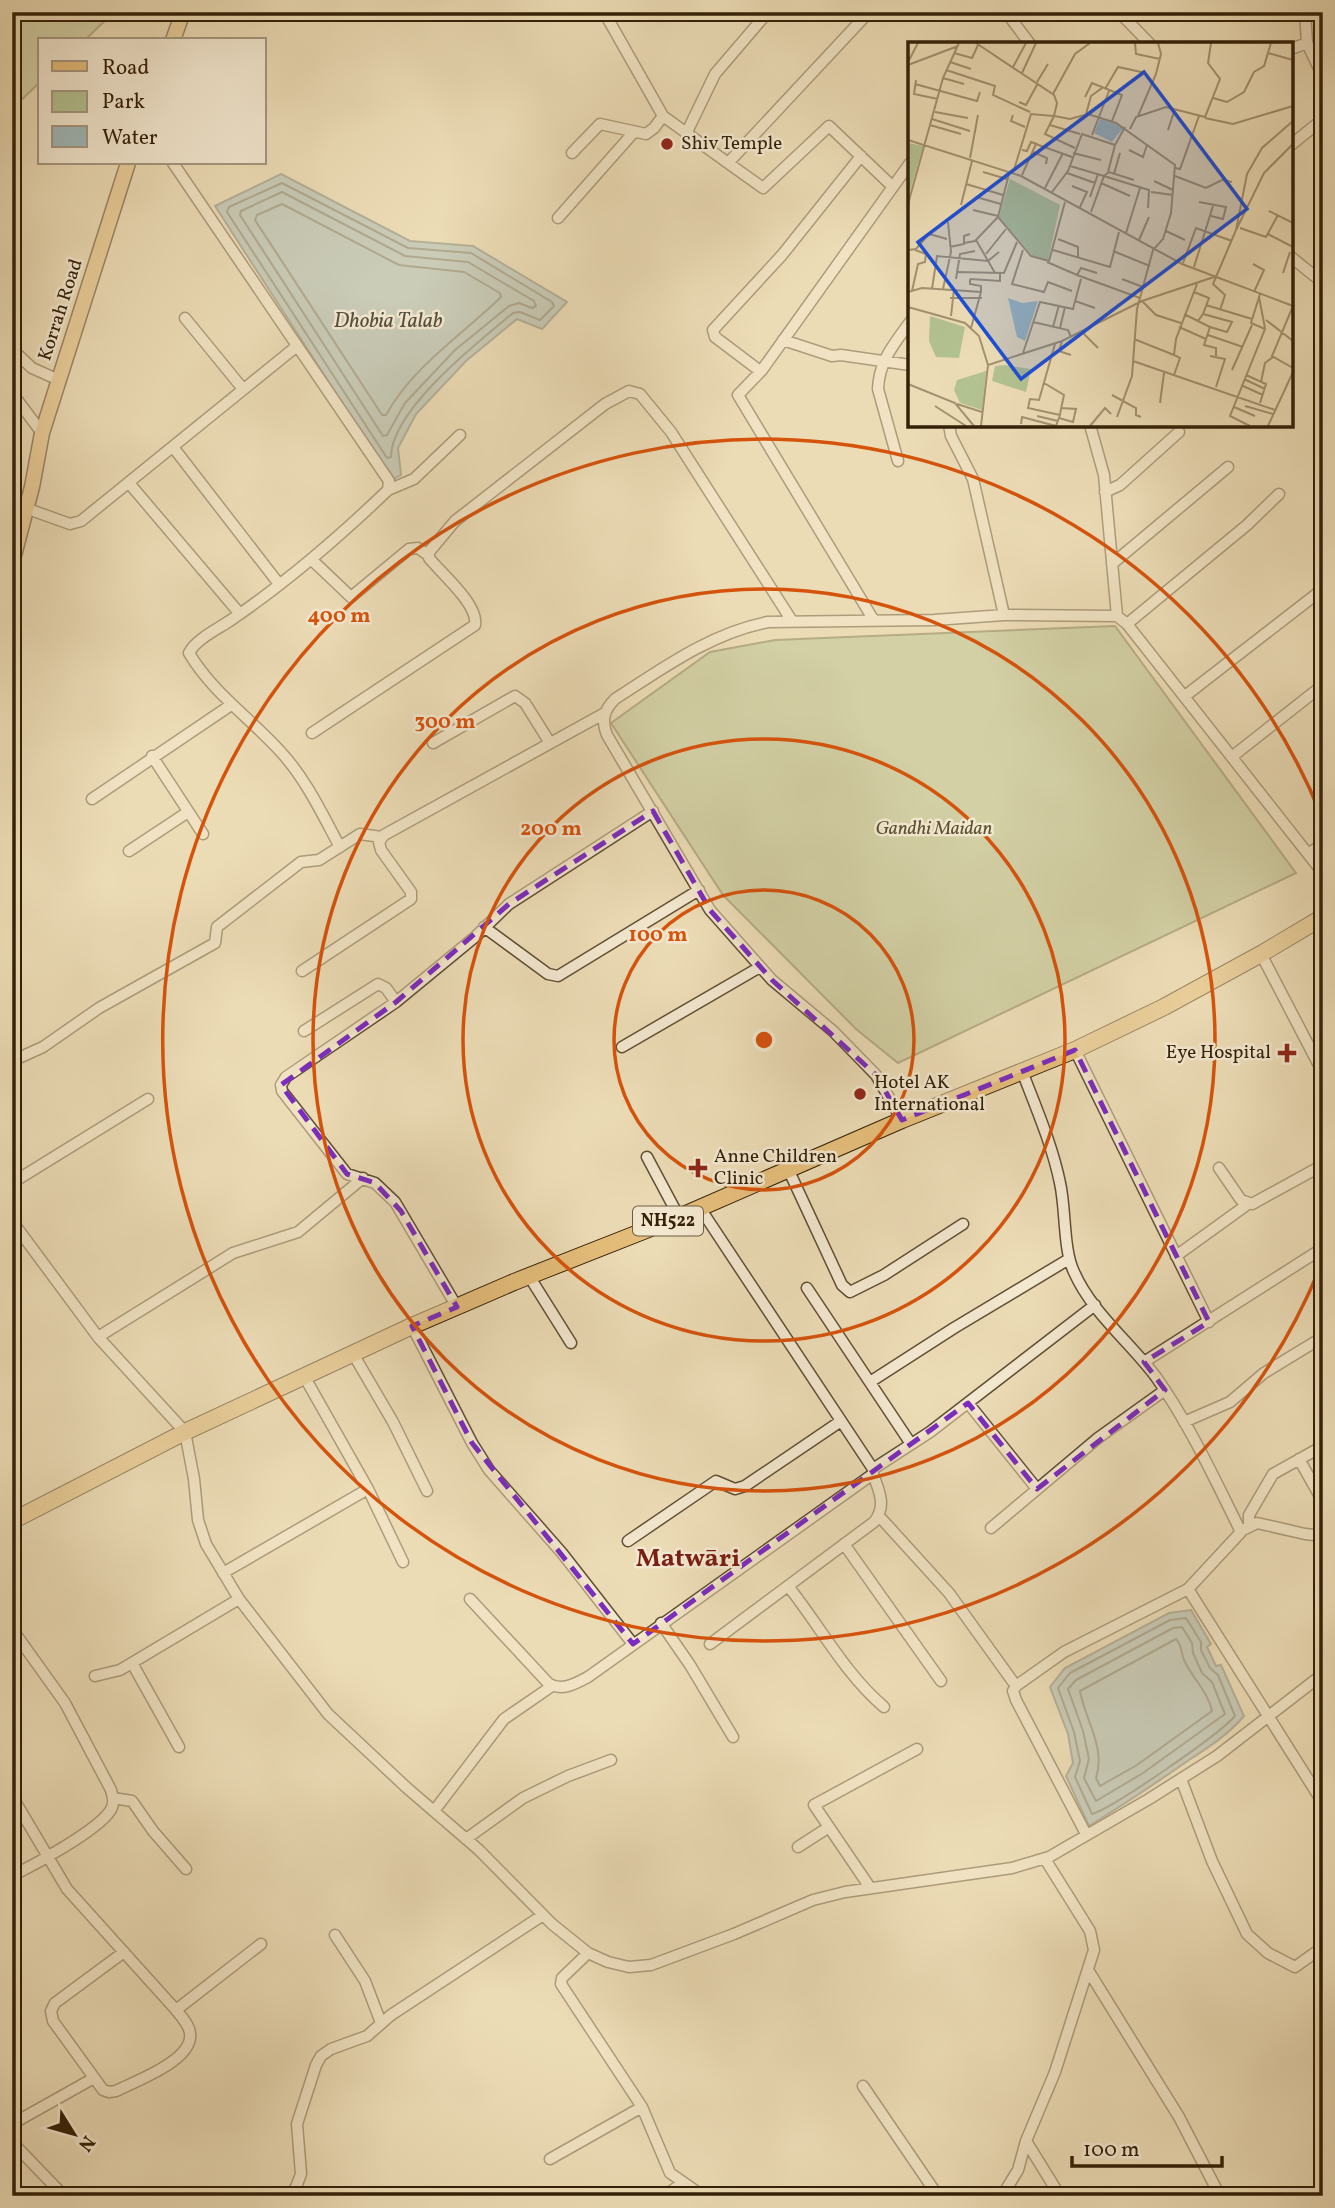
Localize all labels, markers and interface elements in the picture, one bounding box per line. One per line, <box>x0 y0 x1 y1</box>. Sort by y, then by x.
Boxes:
legend <box>38 38 266 164</box>
inset map <box>908 42 1293 427</box>
text: Road <box>102 54 149 83</box>
text: Park <box>102 88 145 117</box>
text: Water <box>102 124 158 153</box>
place label: Shiv Temple <box>681 131 782 157</box>
marker: Shiv Temple <box>659 136 675 152</box>
street label: Korrah Road <box>32 256 90 364</box>
water label: Dhobia Talab <box>334 307 442 336</box>
text: 400 m <box>308 602 370 631</box>
text: 300 m <box>415 708 475 737</box>
text: 200 m <box>520 815 582 844</box>
park label: Gandhi Maidan <box>876 816 993 842</box>
text: 100 m <box>628 921 688 950</box>
centre of rings <box>752 1028 776 1052</box>
place label: Eye Hospital <box>1166 1040 1271 1066</box>
marker: Eye Hospital <box>1277 1043 1297 1063</box>
place label: Hotel AK International <box>874 1070 985 1118</box>
marker: Hotel AK International <box>852 1086 868 1102</box>
place label: Anne Children Clinic <box>714 1144 837 1192</box>
marker: Anne Children Clinic <box>688 1158 708 1178</box>
road number: NH522 <box>633 1206 703 1236</box>
district label: Matwāri <box>636 1541 740 1577</box>
north arrow <box>38 2100 108 2170</box>
scale bar <box>1072 2124 1223 2168</box>
text: N <box>71 2130 101 2157</box>
text: 100 m <box>1083 2136 1140 2165</box>

